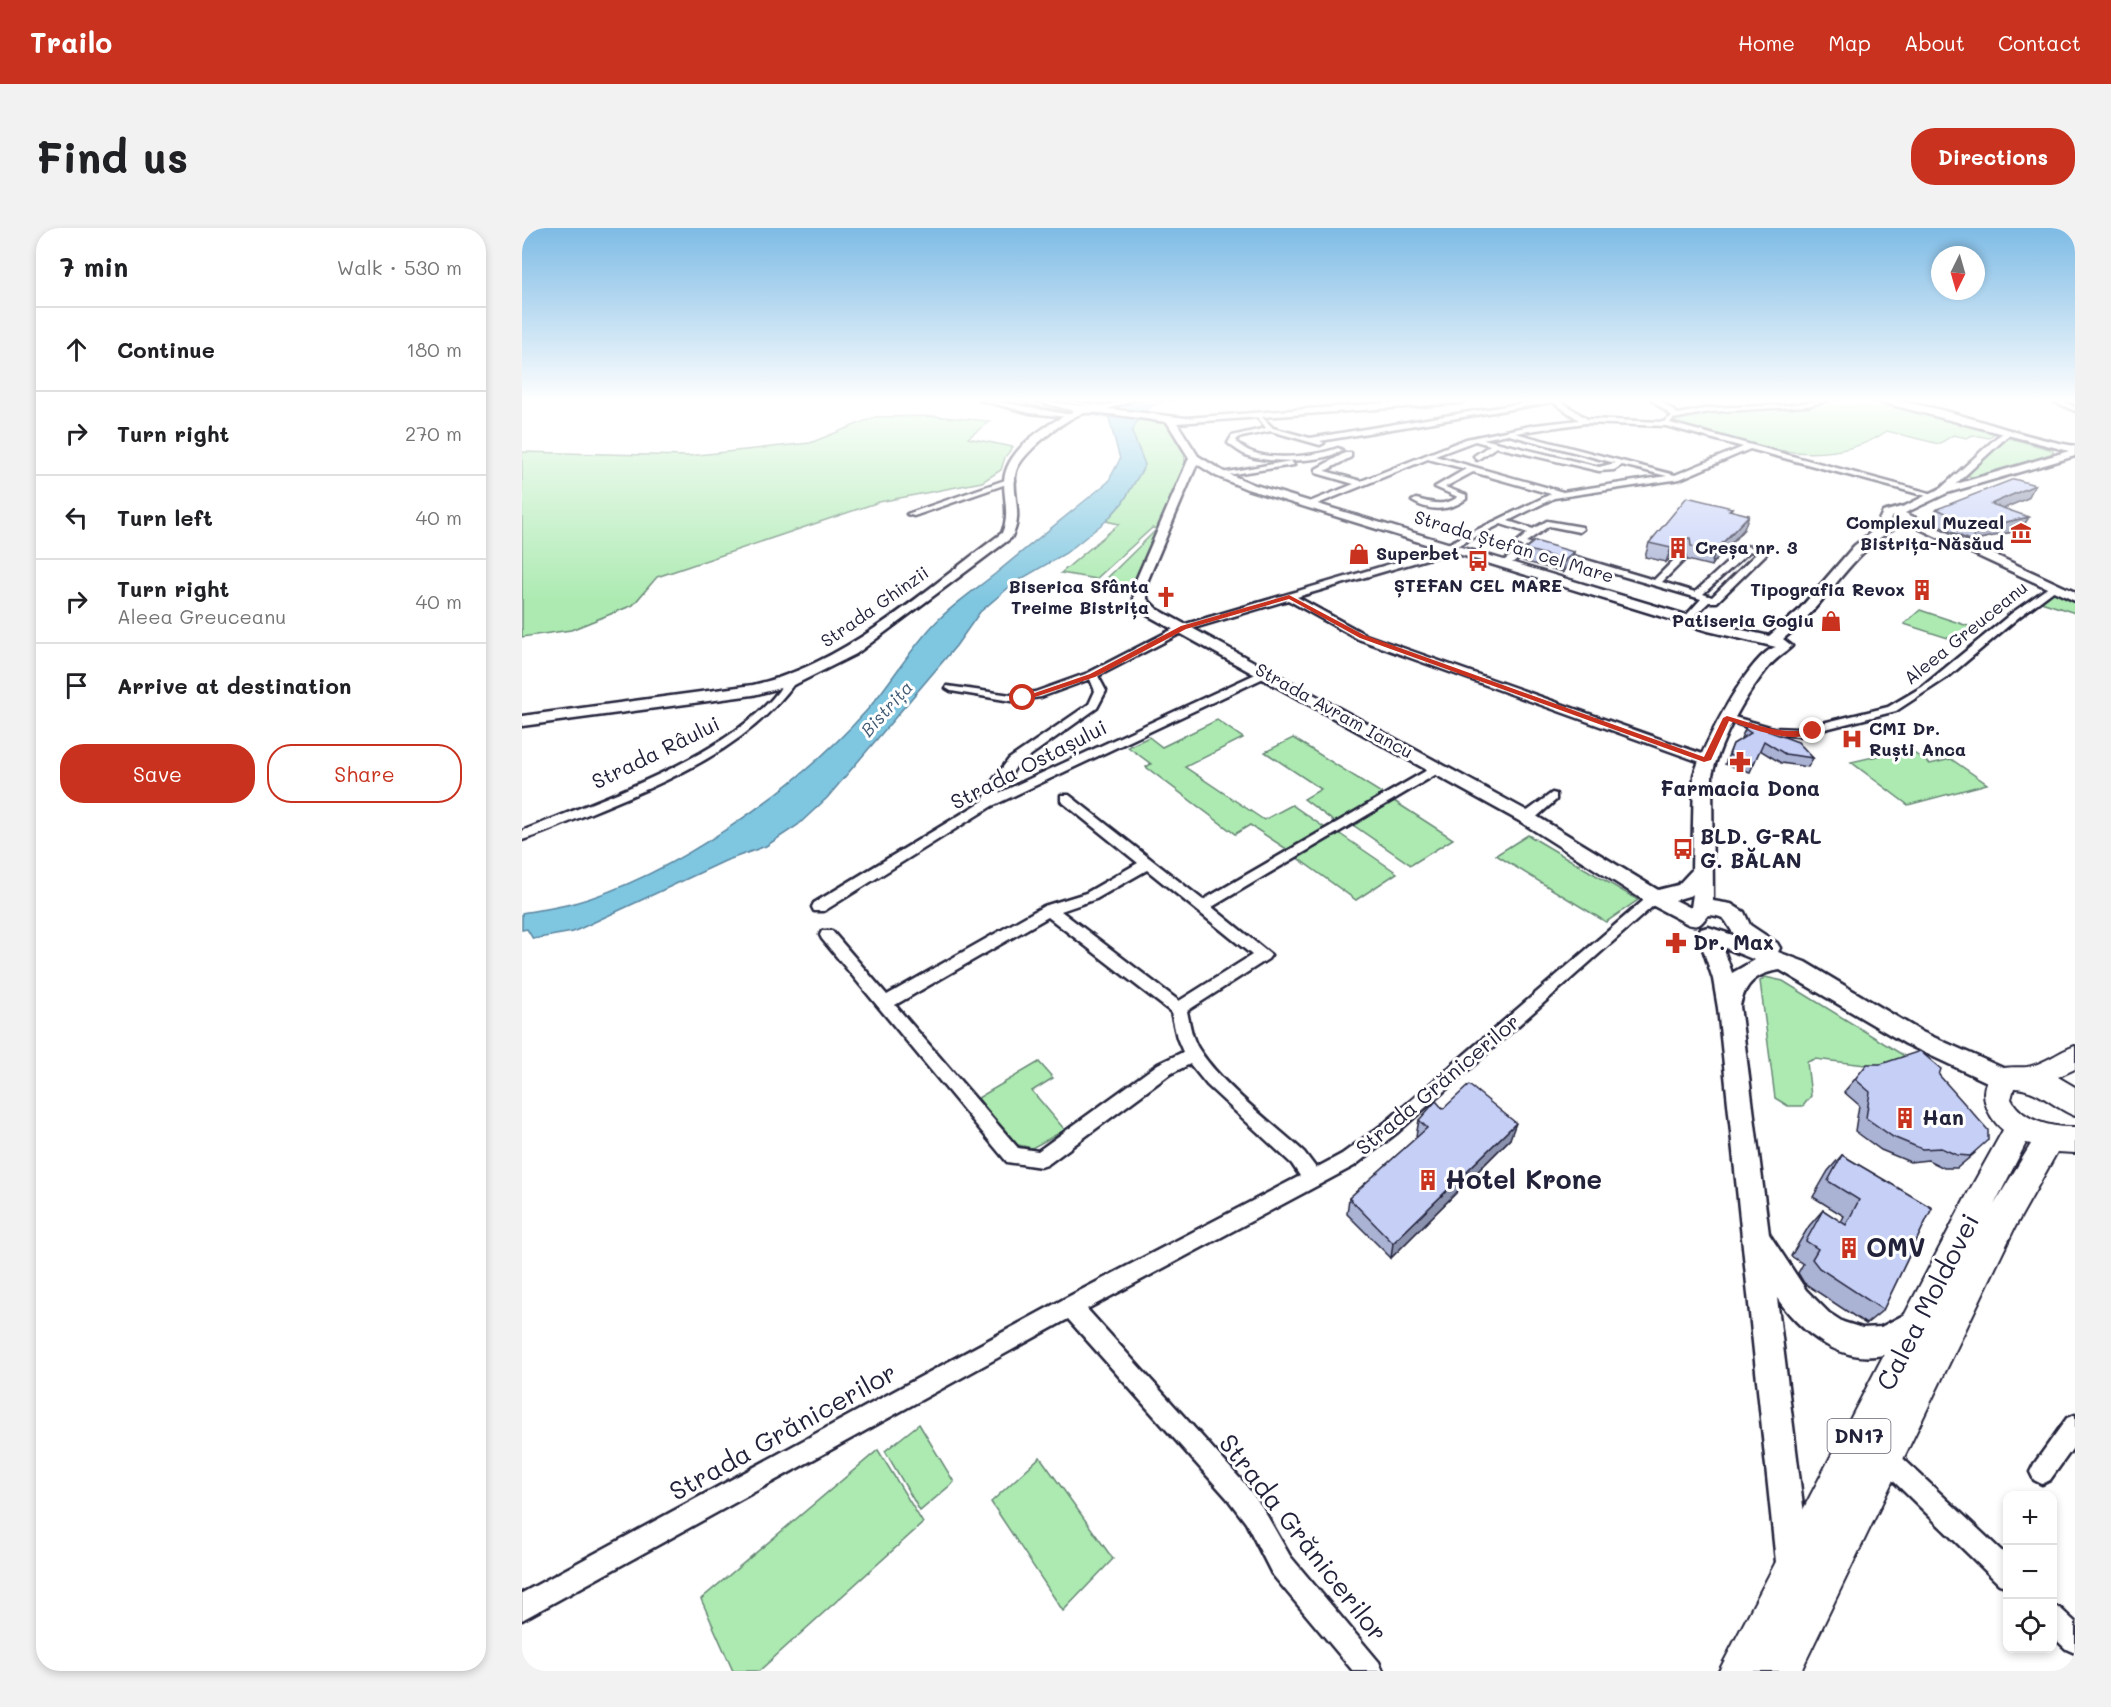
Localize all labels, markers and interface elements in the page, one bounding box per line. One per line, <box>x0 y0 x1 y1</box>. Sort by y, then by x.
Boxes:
text: Trailo <box>30 24 112 60</box>
text: Home <box>1738 29 1795 56</box>
text: Map <box>1828 29 1871 56</box>
text: About <box>1904 29 1965 56</box>
text: Contact <box>1998 29 2081 56</box>
button: Directions <box>1911 128 2075 185</box>
text: Find us <box>36 129 188 184</box>
north arrow <box>1931 246 1985 300</box>
text: 7 min <box>60 250 128 284</box>
text: Walk · 530 m <box>337 254 462 280</box>
icon: ahead <box>60 333 93 366</box>
text: Continue <box>117 335 215 364</box>
text: 180 m <box>406 336 462 362</box>
icon: right <box>60 417 93 450</box>
text: Turn right <box>117 419 229 448</box>
text: 270 m <box>405 420 462 446</box>
icon: left <box>60 501 93 534</box>
text: Turn left <box>117 503 213 532</box>
text: 40 m <box>416 504 462 530</box>
street label: Strada Ștefan cel Mare <box>1412 504 1617 588</box>
place label: Complexul Muzeal Bistrița-Năsăud <box>1846 510 2004 556</box>
museum icon: Complexul Muzeal Bistrița-Năsăud <box>2009 521 2033 545</box>
place label: Creșa nr. 3 <box>1695 535 1798 560</box>
building icon: Creșa nr. 3 <box>1666 536 1690 560</box>
place label: Superbet <box>1376 541 1459 565</box>
shop icon: Superbet <box>1347 542 1371 566</box>
bus stop icon: ȘTEFAN CEL MARE <box>1466 549 1490 573</box>
street label: Strada Ghinzii <box>816 560 933 652</box>
place label: ȘTEFAN CEL MARE <box>1394 573 1562 598</box>
text: Turn right <box>117 574 229 603</box>
place label: Biserica Sfânta Treime Bistrița <box>1009 574 1149 620</box>
street label: Aleea Greuceanu <box>1899 575 2032 689</box>
place label: Tipografia Revox <box>1750 577 1905 601</box>
building icon: Tipografia Revox <box>1910 578 1934 602</box>
icon: right <box>60 585 93 618</box>
church icon: Biserica Sfânta Treime Bistrița <box>1154 585 1178 609</box>
text: 40 m <box>416 588 462 614</box>
text: Aleea Greuceanu <box>117 603 286 629</box>
place label: Patiseria Gogiu <box>1672 608 1814 632</box>
shop icon: Patiseria Gogiu <box>1819 609 1843 633</box>
street label: Strada Avram Iancu <box>1251 657 1418 763</box>
icon: arrive <box>60 669 93 702</box>
text: Arrive at destination <box>117 671 352 700</box>
water label: Bistrița <box>855 675 918 741</box>
route start <box>1009 684 1035 710</box>
street label: Strada Râului <box>587 709 724 794</box>
street label: Strada Ostașului <box>946 713 1111 816</box>
place label: CMI Dr. Ruști Anca <box>1869 716 1966 762</box>
route end <box>1799 717 1825 743</box>
hospital icon: CMI Dr. Ruști Anca <box>1840 727 1864 751</box>
button: Save <box>60 744 255 803</box>
button: Share <box>267 744 462 803</box>
pharmacy icon: Farmacia Dona <box>1728 750 1752 774</box>
place label: Farmacia Dona <box>1660 774 1820 801</box>
place label: BLD. G-RAL G. BĂLAN <box>1700 822 1822 873</box>
bus stop icon: BLD. G-RAL G. BĂLAN <box>1671 837 1695 861</box>
place label: Dr. Max <box>1693 928 1774 955</box>
pharmacy icon: Dr. Max <box>1664 931 1688 955</box>
street label: Strada Grănicerilor <box>1350 1007 1524 1160</box>
place label: Han <box>1922 1103 1964 1130</box>
building icon: Han <box>1893 1106 1917 1130</box>
place label: Hotel Krone <box>1445 1162 1602 1196</box>
building icon: Hotel Krone <box>1416 1168 1440 1192</box>
street label: Calea Moldovei <box>1868 1207 1986 1396</box>
place label: OMV <box>1866 1230 1925 1264</box>
building icon: OMV <box>1837 1236 1861 1260</box>
street label: Strada Grănicerilor <box>663 1355 902 1508</box>
road number: DN17 <box>1828 1419 1890 1453</box>
street label: Strada Grănicerilor <box>1212 1427 1396 1648</box>
map controls <box>2003 1491 2057 1653</box>
button: + <box>2003 1491 2057 1545</box>
button: − <box>2003 1545 2057 1599</box>
button: locate <box>2003 1599 2057 1653</box>

